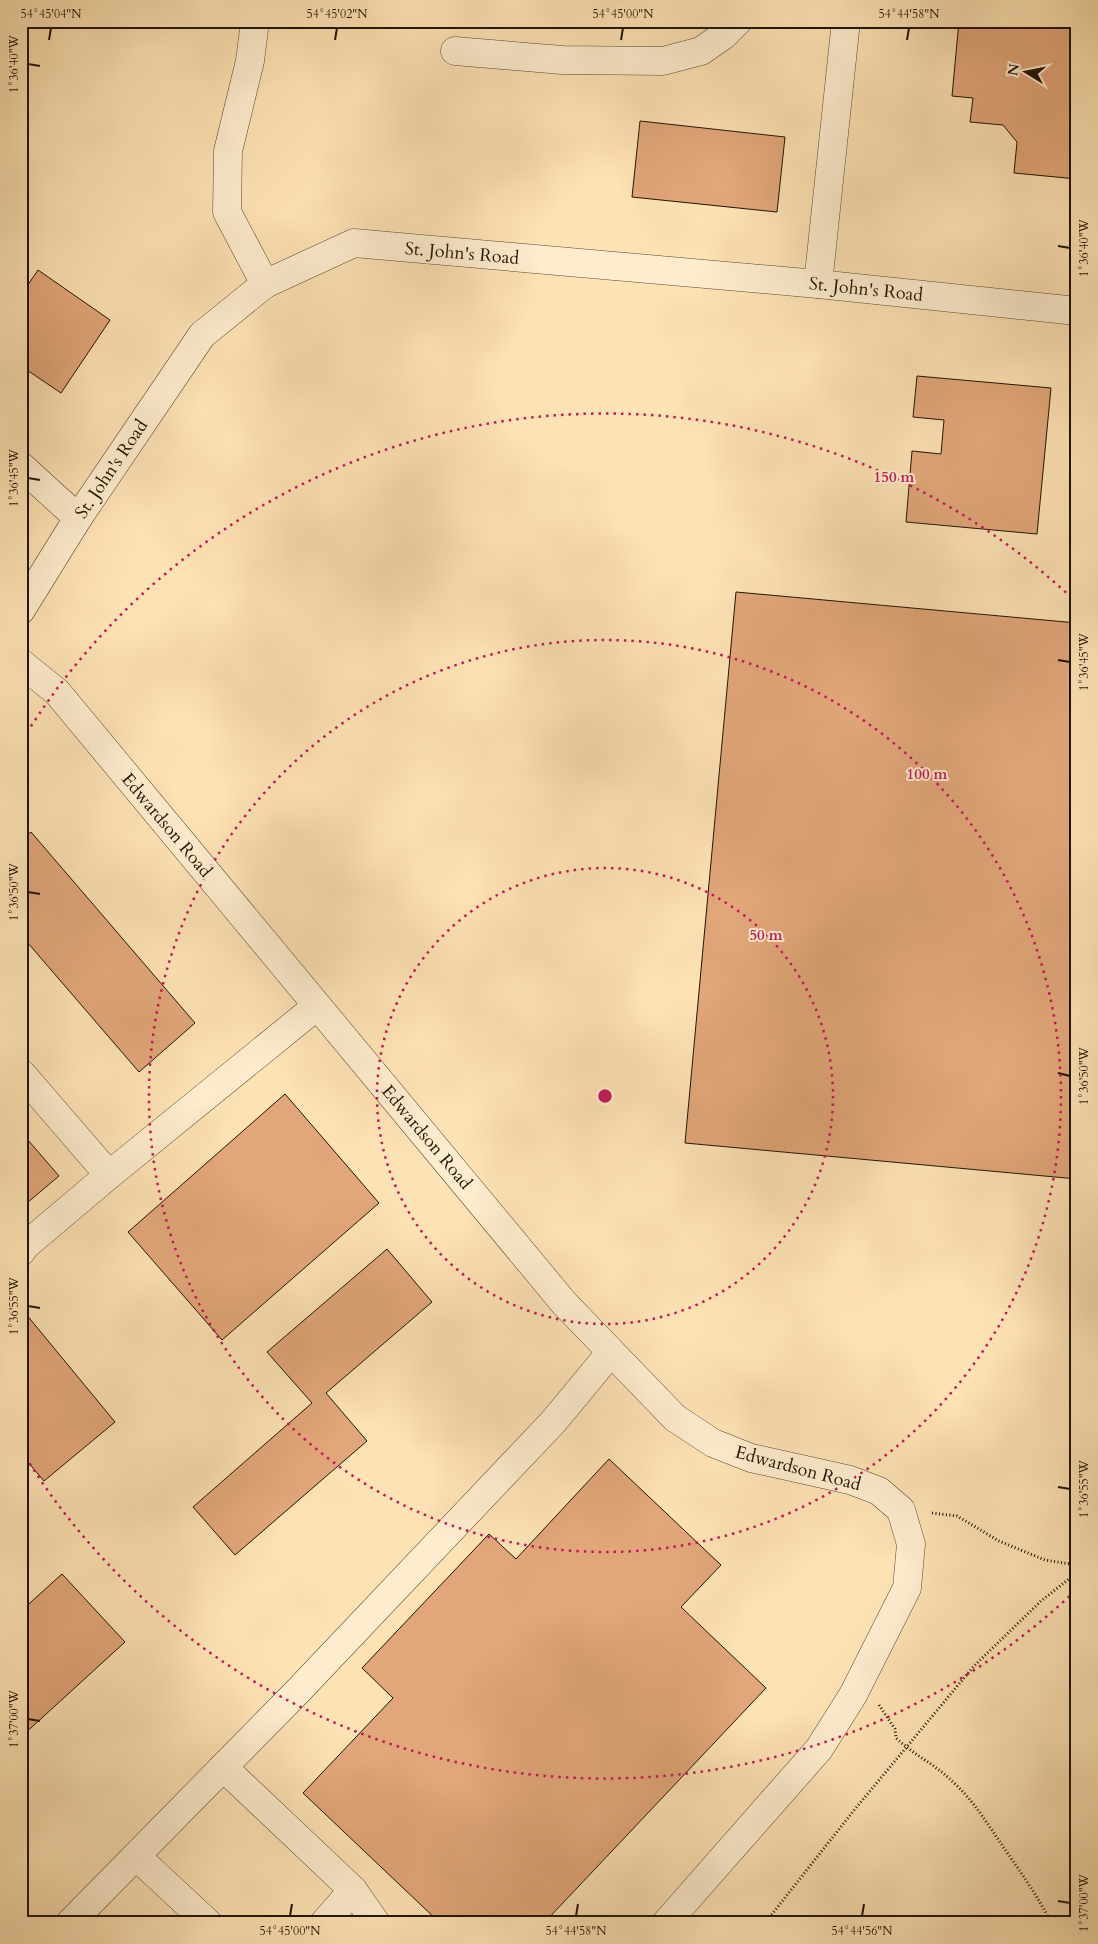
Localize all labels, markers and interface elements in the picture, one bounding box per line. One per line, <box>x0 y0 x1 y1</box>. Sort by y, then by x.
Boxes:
text: 54°45'04"N <box>21 6 82 22</box>
text: 54°45'02"N <box>307 6 368 22</box>
text: 54°45'00"N <box>593 6 654 22</box>
text: 54°44'58"N <box>879 6 940 22</box>
text: 1°36'40"W <box>6 34 22 93</box>
north arrow <box>1000 48 1050 98</box>
text: N <box>1003 62 1024 77</box>
text: 1°36'40"W <box>1076 218 1092 277</box>
street label: St. John's Road <box>404 236 521 271</box>
street label: St. John's Road <box>808 271 925 308</box>
street label: St. John's Road <box>69 414 154 524</box>
text: 1°36'45"W <box>6 448 22 507</box>
text: 150 m <box>874 467 915 487</box>
text: 1°36'45"W <box>1076 632 1092 691</box>
text: 100 m <box>907 764 948 784</box>
street label: Edwardson Road <box>115 768 218 883</box>
text: 1°36'50"W <box>6 862 22 921</box>
text: 50 m <box>749 925 783 945</box>
text: 1°36'50"W <box>1076 1046 1092 1105</box>
street label: Edwardson Road <box>375 1080 478 1195</box>
centre of rings <box>596 1087 614 1105</box>
text: 1°36'55"W <box>6 1276 22 1335</box>
street label: Edwardson Road <box>732 1440 864 1497</box>
text: 1°36'55"W <box>1076 1459 1092 1518</box>
text: 1°37'00"W <box>6 1689 22 1748</box>
text: 1°37'00"W <box>1076 1873 1092 1932</box>
text: 54°45'00"N <box>260 1923 321 1939</box>
text: 54°44'58"N <box>546 1923 607 1939</box>
text: 54°44'56"N <box>832 1923 893 1939</box>

